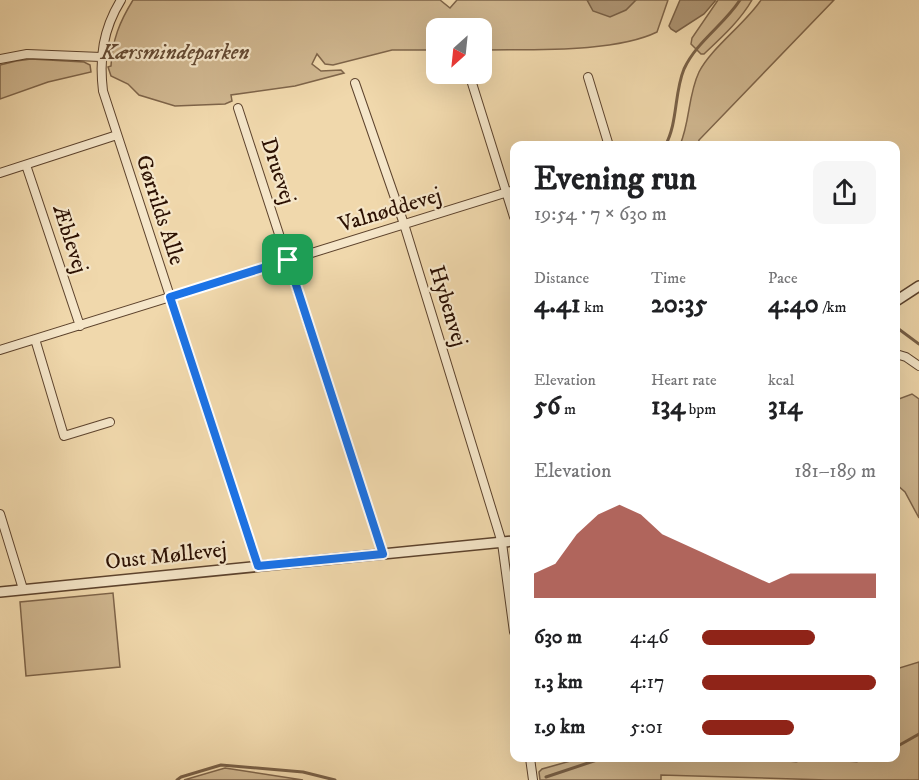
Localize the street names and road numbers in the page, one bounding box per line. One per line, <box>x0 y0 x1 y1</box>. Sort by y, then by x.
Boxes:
street label: Druevej <box>255 134 301 208</box>
street label: Gørrilds Alle <box>130 152 190 268</box>
street label: Valnøddevej <box>335 182 445 239</box>
street label: Æblevej <box>46 200 94 277</box>
street label: Hybenvej <box>423 262 473 350</box>
street label: Oust Møllevej <box>104 536 228 576</box>

